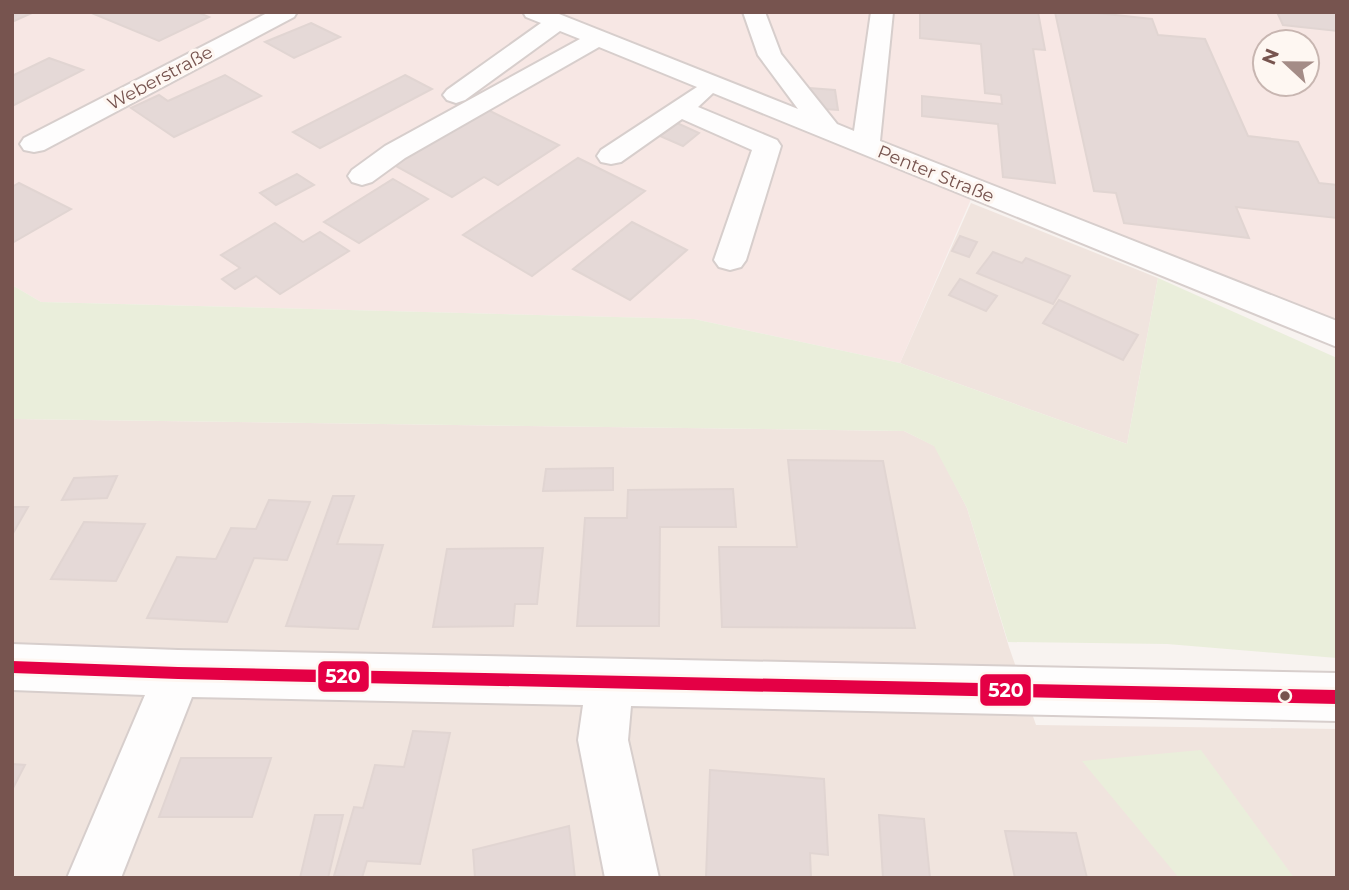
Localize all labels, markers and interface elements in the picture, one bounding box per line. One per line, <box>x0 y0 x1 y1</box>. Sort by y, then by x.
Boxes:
north arrow <box>1251 28 1321 98</box>
street label: Weberstraße <box>104 41 217 115</box>
text: N <box>1257 45 1284 68</box>
street label: Penter Straße <box>874 141 998 207</box>
line badge: 520 <box>317 660 370 693</box>
text: 520 <box>325 665 361 688</box>
line badge: 520 <box>979 673 1032 707</box>
text: 520 <box>988 679 1024 702</box>
unlabelled marker <box>1278 689 1292 703</box>

